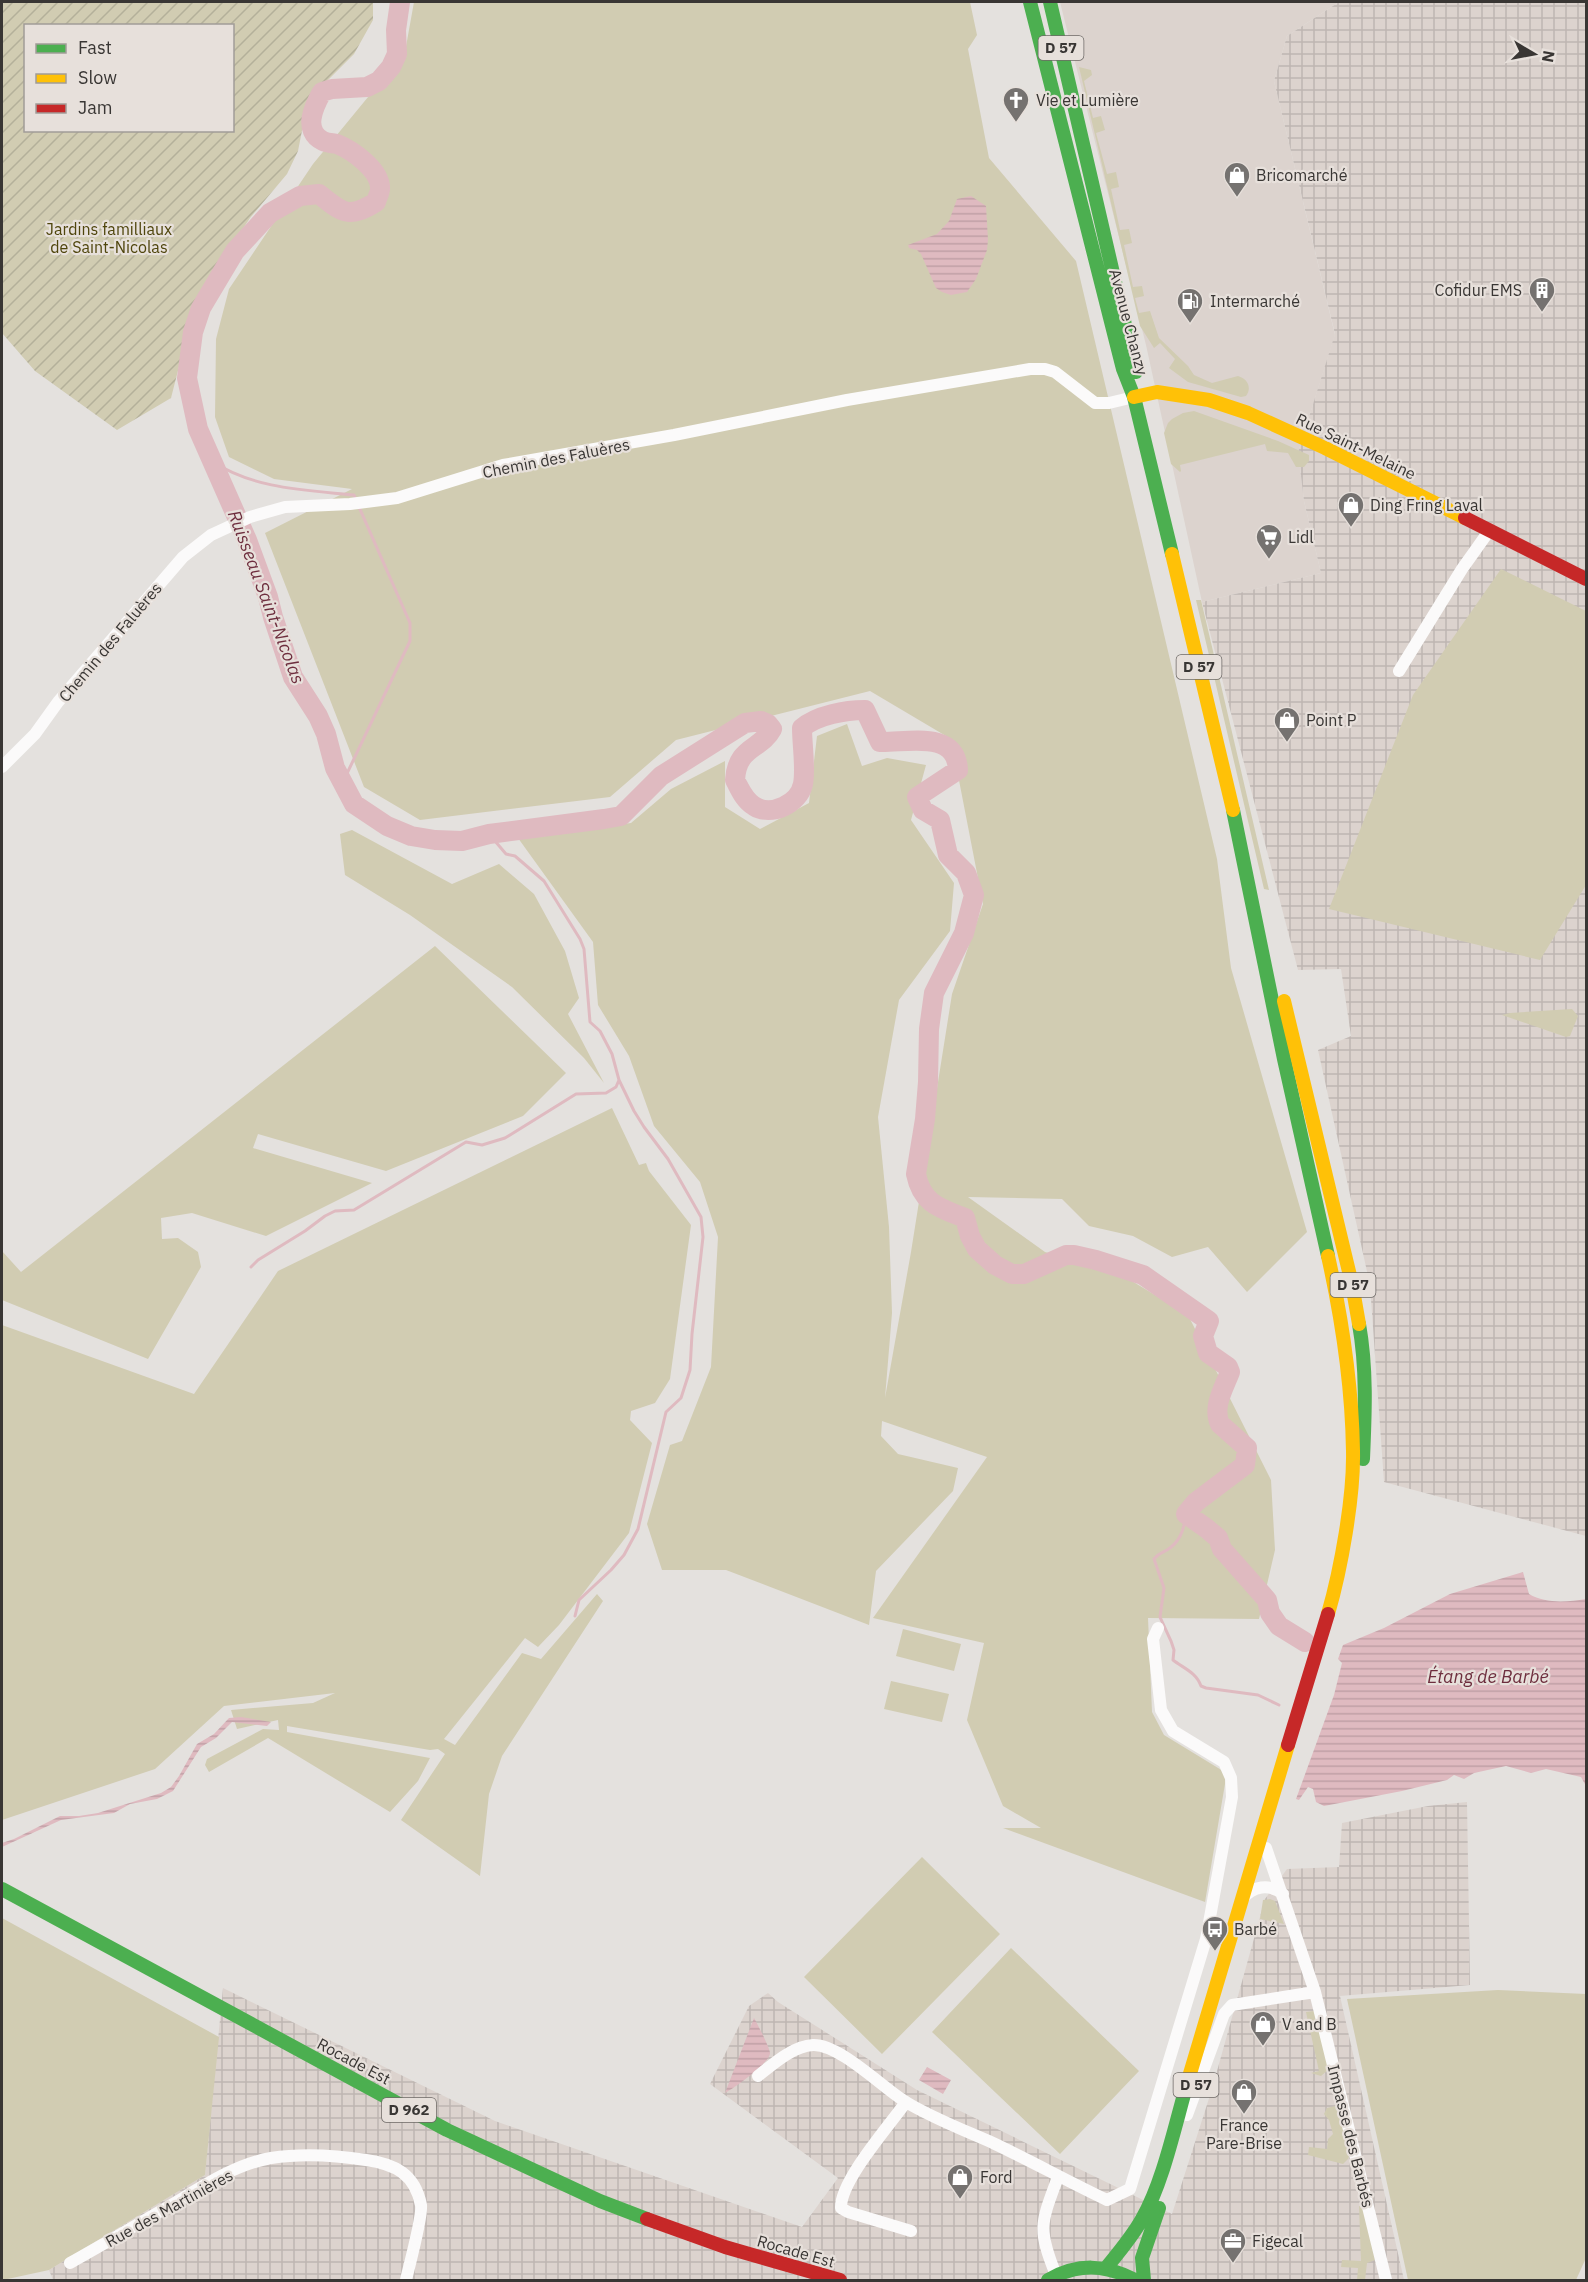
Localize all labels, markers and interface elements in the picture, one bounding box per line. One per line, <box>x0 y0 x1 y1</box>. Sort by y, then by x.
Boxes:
legend <box>24 24 234 132</box>
north arrow <box>1504 24 1564 84</box>
text: Fast <box>78 36 112 59</box>
road number: D 57 <box>1038 36 1084 60</box>
text: N <box>1538 49 1560 64</box>
text: Slow <box>78 66 117 89</box>
church icon: Vie et Lumière <box>1001 85 1031 123</box>
place label: Vie et Lumière <box>1036 90 1139 110</box>
text: Jam <box>78 96 113 119</box>
shop icon: Bricomarché <box>1222 160 1252 198</box>
place label: Bricomarché <box>1256 165 1348 185</box>
park label: Jardins familliaux de Saint-Nicolas <box>46 219 172 257</box>
street label: Avenue Chanzy <box>1105 267 1153 377</box>
building icon: Cofidur EMS <box>1527 275 1557 313</box>
place label: Cofidur EMS <box>1434 280 1522 300</box>
fuel station icon: Intermarché <box>1175 286 1205 324</box>
place label: Intermarché <box>1210 291 1300 311</box>
street label: Rue Saint-Melaine <box>1293 408 1419 484</box>
street label: Chemin des Faluères <box>481 434 631 482</box>
shop icon: Ding Fring Laval <box>1336 490 1366 528</box>
place label: Ding Fring Laval <box>1370 495 1483 515</box>
water label: Ruisseau Saint-Nicolas <box>223 507 310 687</box>
supermarket icon: Lidl <box>1254 522 1284 560</box>
place label: Lidl <box>1288 527 1314 547</box>
street label: Chemin des Faluères <box>54 578 166 706</box>
road number: D 57 <box>1176 655 1222 679</box>
shop icon: Point P <box>1272 705 1302 743</box>
place label: Point P <box>1306 710 1357 730</box>
road number: D 57 <box>1330 1273 1376 1297</box>
water label: Étang de Barbé <box>1427 1665 1549 1688</box>
bus stop icon: Barbé <box>1200 1914 1230 1952</box>
place label: Barbé <box>1234 1919 1277 1939</box>
shop icon: V and B <box>1248 2009 1278 2047</box>
place label: V and B <box>1282 2014 1337 2034</box>
street label: Rocade Est <box>314 2033 394 2089</box>
street label: Impasse des Barbés <box>1324 2062 1378 2210</box>
road number: D 57 <box>1174 2073 1218 2097</box>
shop icon: France Pare-Brise <box>1229 2077 1259 2115</box>
road number: D 962 <box>382 2098 436 2122</box>
place label: France Pare-Brise <box>1206 2115 1282 2153</box>
shop icon: Ford <box>945 2162 975 2200</box>
street label: Rue des Martinières <box>102 2165 236 2251</box>
place label: Ford <box>980 2167 1013 2187</box>
office icon: Figecal <box>1218 2226 1248 2264</box>
street label: Rocade Est <box>755 2230 837 2272</box>
place label: Figecal <box>1252 2231 1303 2251</box>

